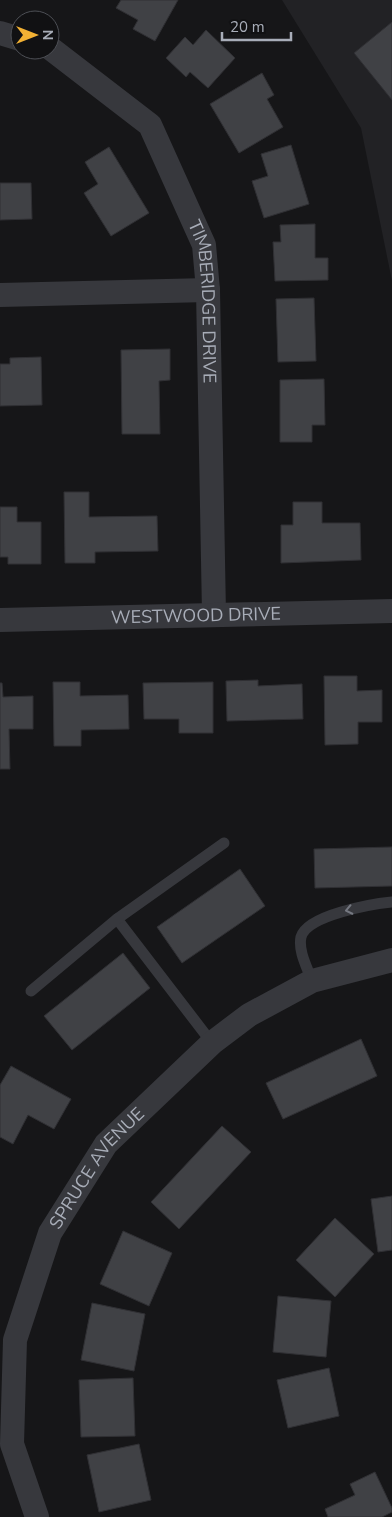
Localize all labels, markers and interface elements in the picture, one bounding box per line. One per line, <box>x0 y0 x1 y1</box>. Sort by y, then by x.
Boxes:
north arrow <box>10 10 60 60</box>
scale bar <box>222 10 291 42</box>
text: 20 m <box>230 17 265 37</box>
text: N <box>38 30 57 40</box>
street label: TIMBERIDGE DRIVE <box>182 216 222 384</box>
street label: WESTWOOD DRIVE <box>111 602 281 629</box>
one-way arrow <box>344 904 353 915</box>
street label: SPRUCE AVENUE <box>43 1102 149 1234</box>

